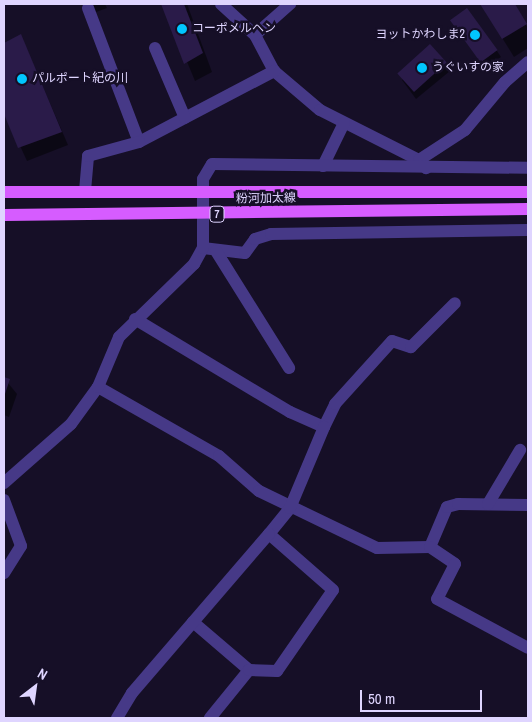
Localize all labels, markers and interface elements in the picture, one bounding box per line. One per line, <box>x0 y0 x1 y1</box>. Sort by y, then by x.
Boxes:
place label: コーポメルヘン <box>192 22 276 36</box>
marker: コーポメルヘン <box>176 23 188 35</box>
place label: ヨットかわしま2 <box>376 28 465 42</box>
marker: ヨットかわしま2 <box>469 29 481 41</box>
place label: うぐいすの家 <box>432 61 504 75</box>
marker: うぐいすの家 <box>416 62 428 74</box>
place label: パルポート紀の川 <box>32 72 128 86</box>
marker: パルポート紀の川 <box>16 73 28 85</box>
street label: 粉河加太線 <box>236 191 296 207</box>
road number: 7 <box>208 205 226 222</box>
north arrow <box>10 662 60 712</box>
text: N <box>34 664 51 684</box>
scale bar <box>362 680 484 712</box>
text: 50 m <box>368 688 395 709</box>

